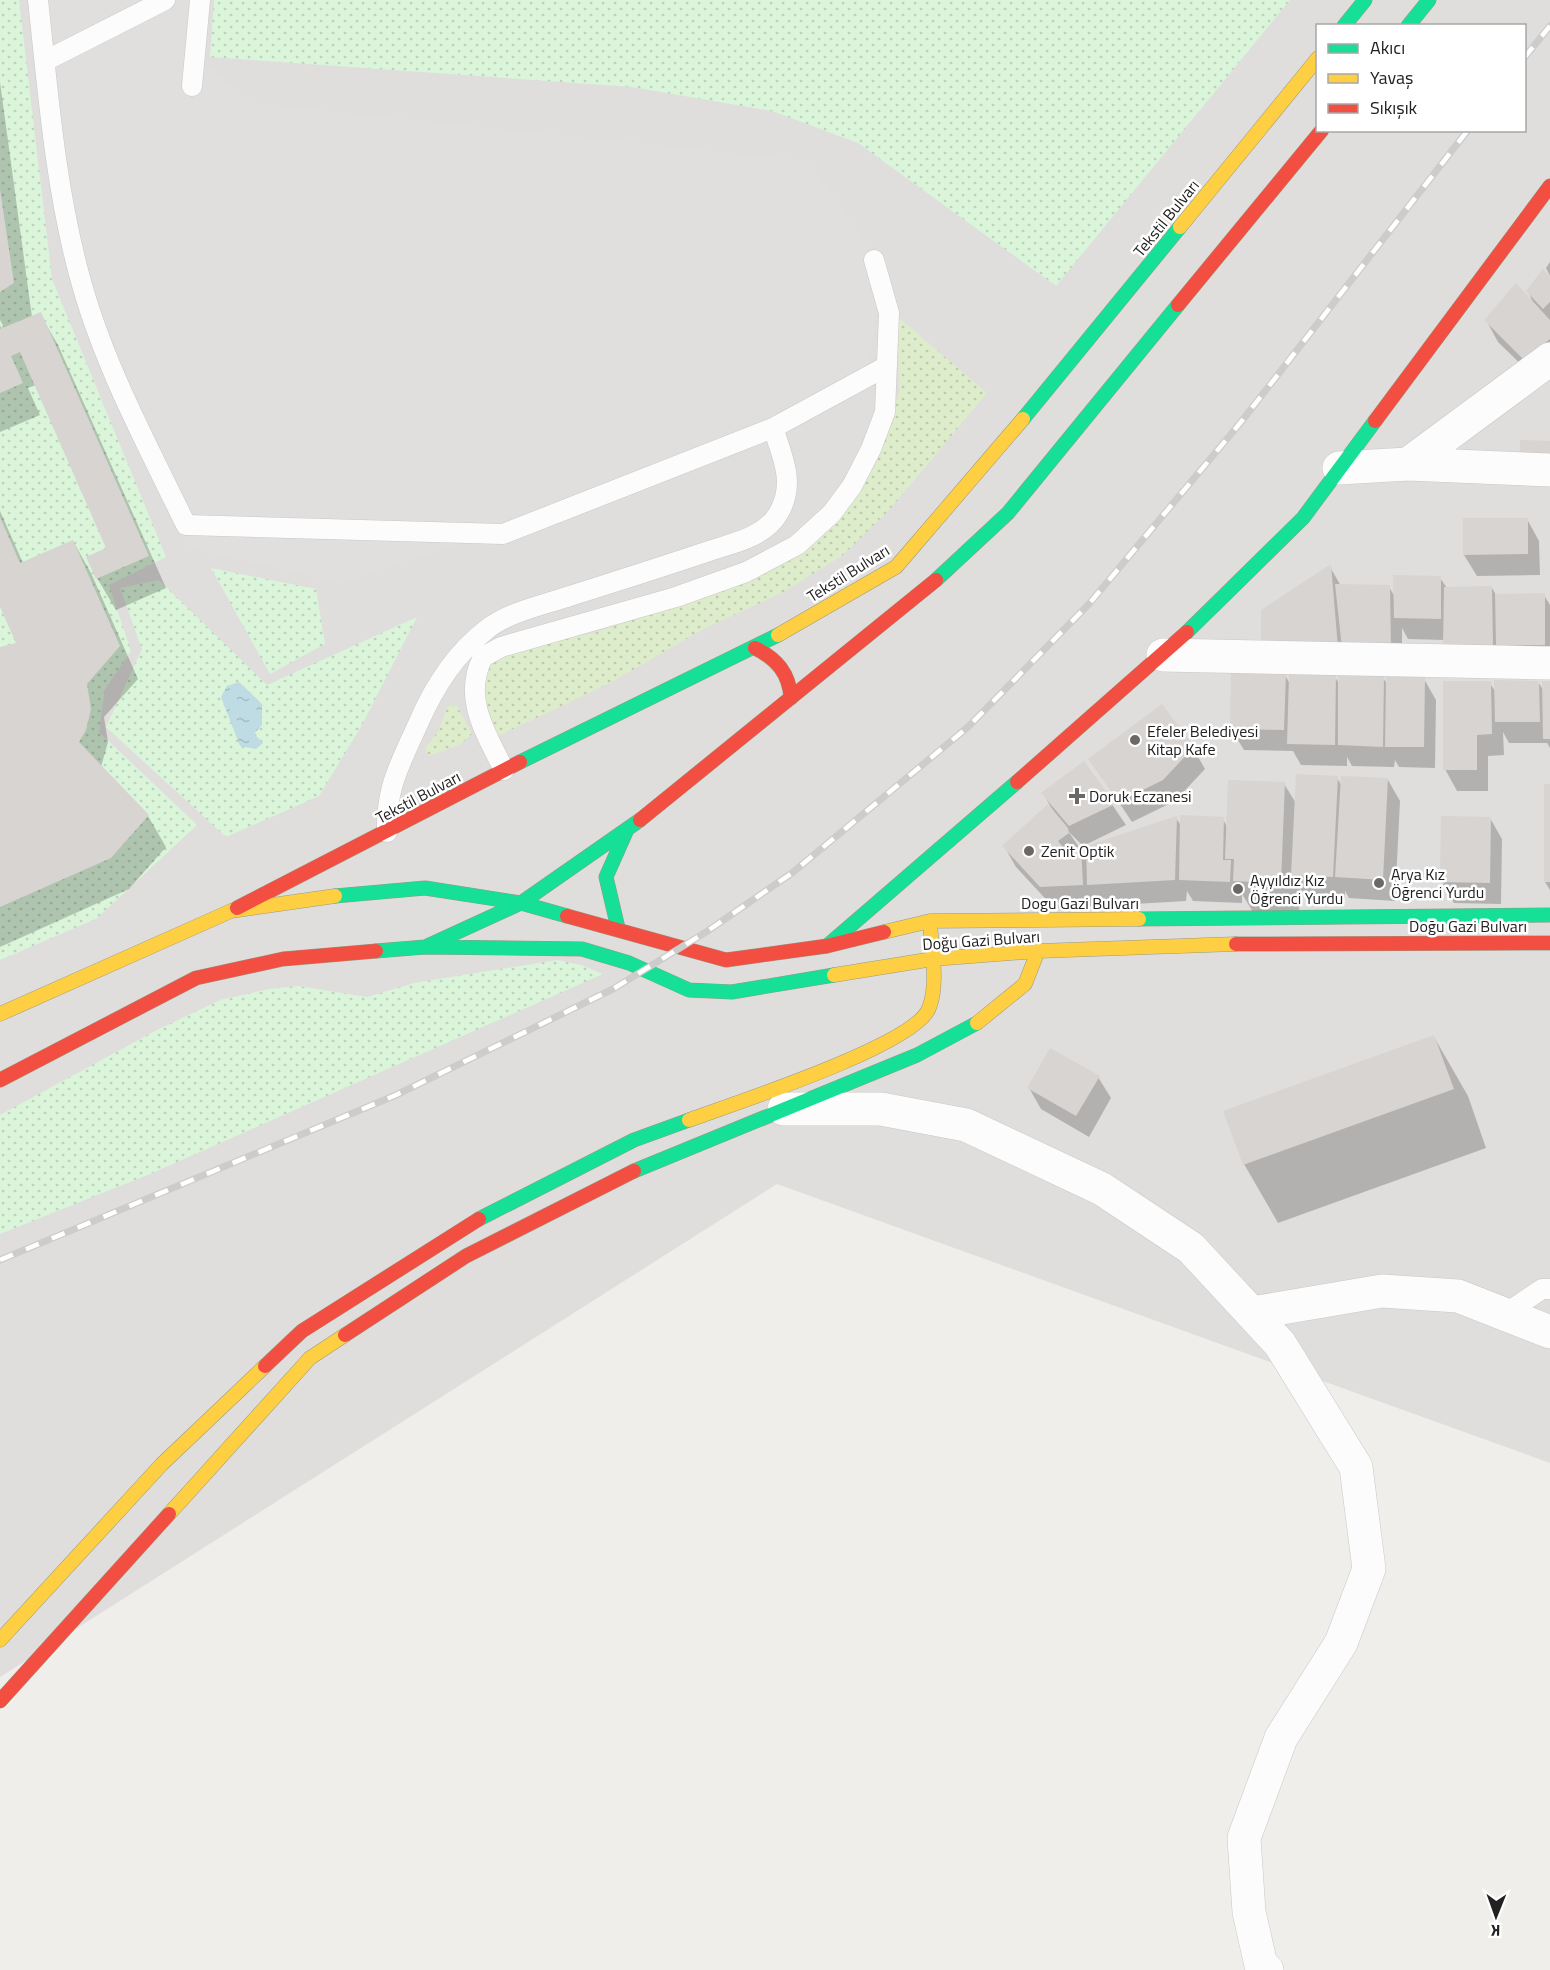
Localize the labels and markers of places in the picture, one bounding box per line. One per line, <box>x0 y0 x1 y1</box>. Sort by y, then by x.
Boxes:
place label: Efeler Belediyesi Kitap Kafe <box>1147 719 1258 761</box>
marker: Efeler Belediyesi Kitap Kafe <box>1128 733 1142 747</box>
place label: Doruk Eczanesi <box>1089 784 1192 808</box>
marker: Doruk Eczanesi <box>1070 789 1084 803</box>
place label: Zenit Optik <box>1041 839 1115 863</box>
marker: Zenit Optik <box>1022 844 1036 858</box>
place label: Arya Kız Öğrenci Yurdu <box>1391 862 1484 904</box>
place label: Ayyıldız Kız Öğrenci Yurdu <box>1250 868 1343 910</box>
marker: Arya Kız Öğrenci Yurdu <box>1372 876 1386 890</box>
marker: Ayyıldız Kız Öğrenci Yurdu <box>1231 882 1245 896</box>

